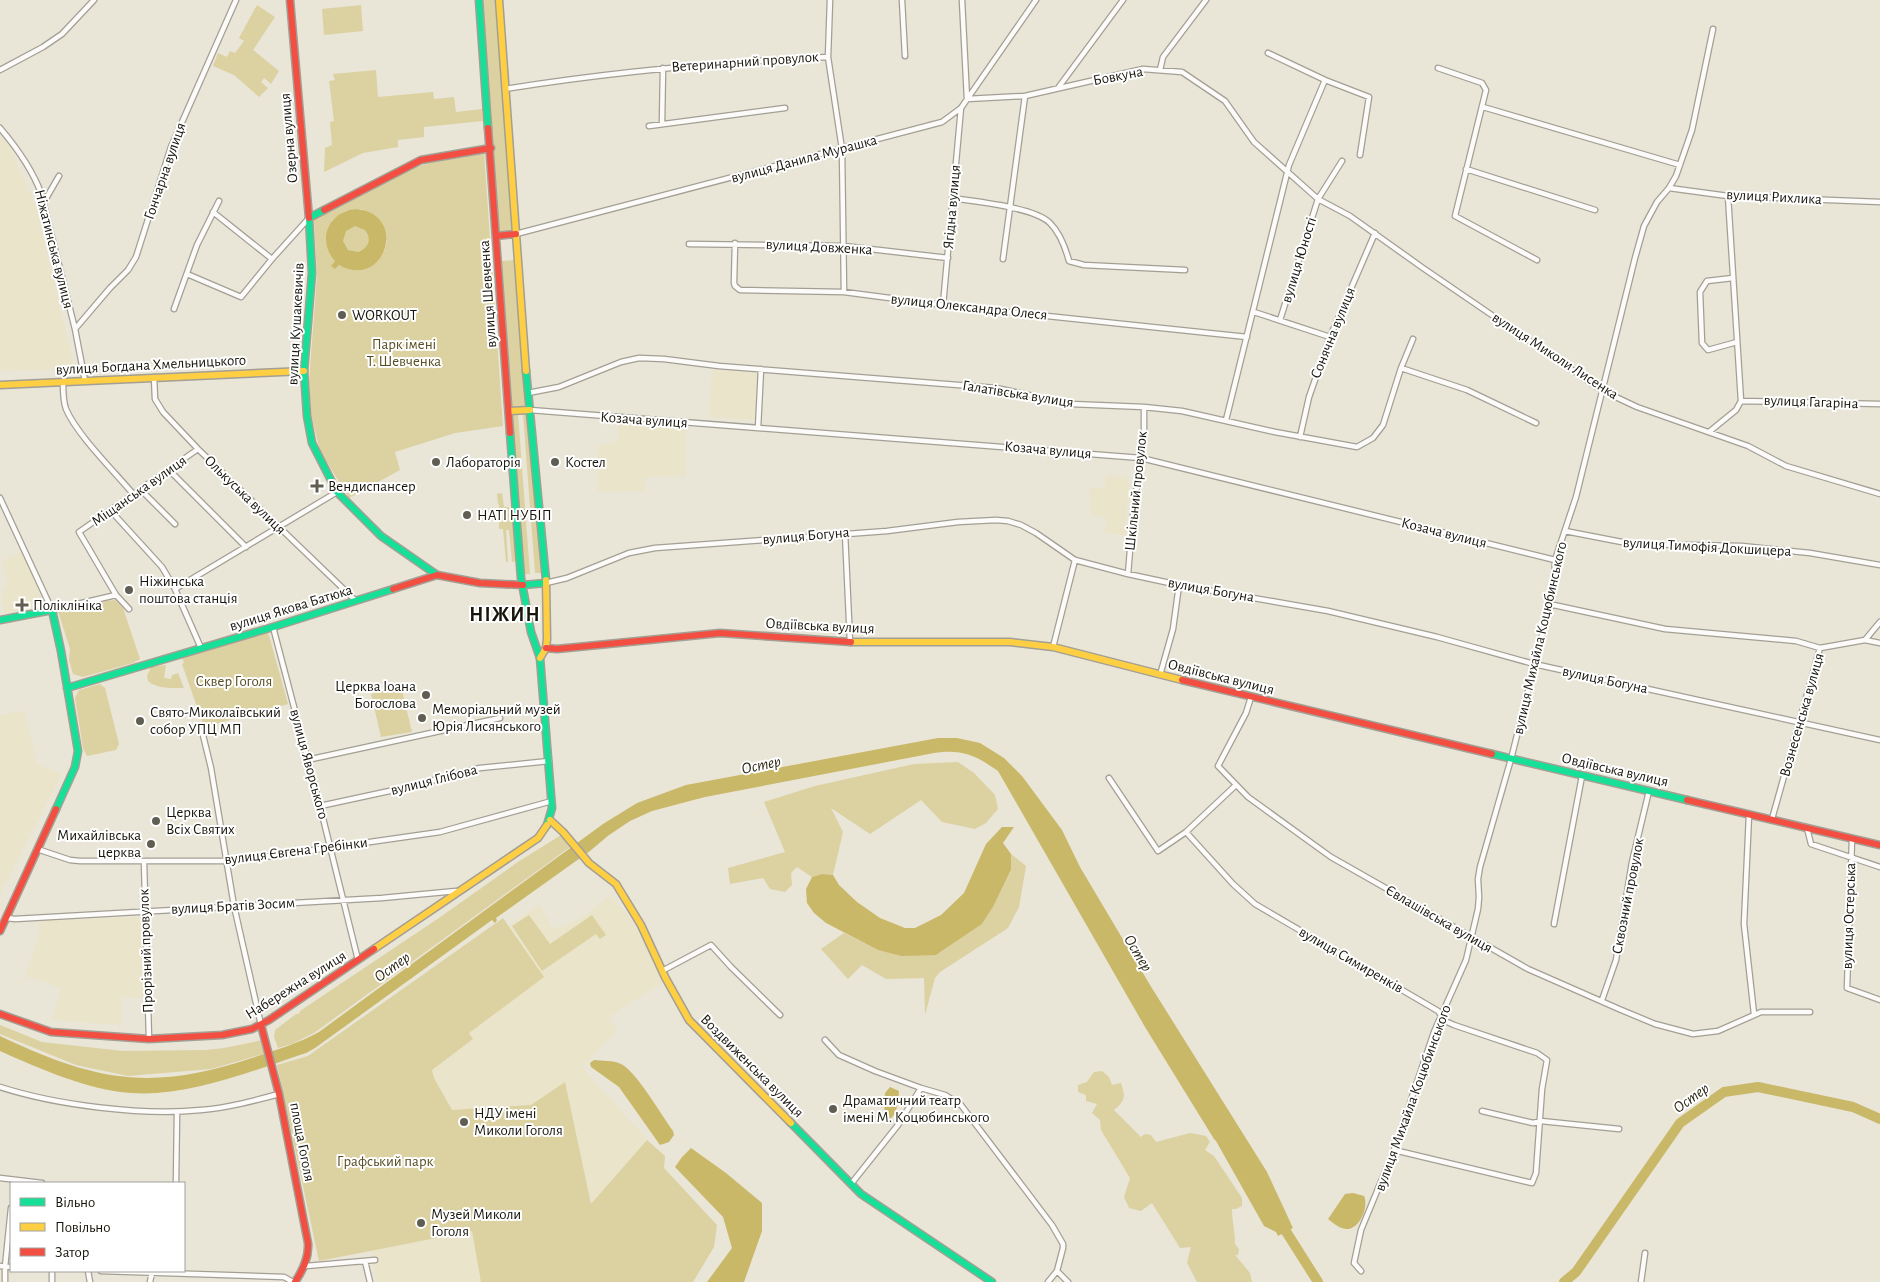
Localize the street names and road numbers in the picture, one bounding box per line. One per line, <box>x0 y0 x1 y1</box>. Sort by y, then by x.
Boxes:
street label: Ветеринарний провулок <box>671 49 819 75</box>
street label: Бовкуна <box>1092 64 1144 88</box>
street label: Озерна вулиця <box>278 92 300 184</box>
street label: Гончарна вулиця <box>141 121 189 221</box>
street label: вулиця Данила Мурашка <box>729 132 879 186</box>
street label: Ягідна вулиця <box>941 164 963 250</box>
street label: вулиця Рихлика <box>1726 187 1822 207</box>
street label: Ніжатинська вулиця <box>32 188 76 310</box>
street label: вулиця Юності <box>1279 215 1319 305</box>
street label: вулиця Довженка <box>765 237 873 257</box>
street label: вулиця Шевченка <box>477 240 499 348</box>
street label: вулиця Кушакевичів <box>285 262 307 386</box>
street label: Сонячна вулиця <box>1308 285 1358 381</box>
street label: вулиця Олександра Олеся <box>890 291 1048 323</box>
street label: вулиця Миколи Лисенка <box>1489 310 1621 402</box>
street label: вулиця Богдана Хмельницького <box>55 353 247 377</box>
street label: Галатівська вулиця <box>961 378 1075 410</box>
street label: вулиця Гагаріна <box>1763 393 1859 411</box>
street label: Козача вулиця <box>600 409 688 431</box>
street label: Шкільний провулок <box>1122 430 1150 552</box>
street label: Козача вулиця <box>1004 439 1092 461</box>
street label: Міщанська вулиця <box>89 453 189 529</box>
street label: Олькуська вулиця <box>201 453 289 537</box>
street label: Козача вулиця <box>1400 515 1488 551</box>
street label: вулиця Богуна <box>762 525 850 547</box>
street label: вулиця Тимофія Докшицера <box>1622 535 1792 559</box>
street label: вулиця Михайла Коцюбинського <box>1510 540 1570 736</box>
street label: вулиця Богуна <box>1167 575 1255 605</box>
street label: вулиця Якова Батюка <box>228 582 354 634</box>
street label: Овдіївська вулиця <box>765 616 875 636</box>
street label: Вознесенська вулиця <box>1777 651 1827 779</box>
street label: Овдіївська вулиця <box>1166 657 1276 697</box>
street label: вулиця Богуна <box>1561 664 1649 696</box>
street label: вулиця Яворського <box>287 707 331 821</box>
street label: Овдіївська вулиця <box>1560 750 1670 790</box>
street label: вулиця Глібова <box>389 762 479 798</box>
street label: вулиця Євгена Гребінки <box>223 835 369 867</box>
street label: Сквозний провулок <box>1609 837 1647 955</box>
street label: вулиця Остерська <box>1840 862 1858 970</box>
street label: Євлашівська вулиця <box>1383 882 1495 956</box>
street label: Прорізний провулок <box>136 888 156 1013</box>
street label: вулиця Братів Зосим <box>171 895 295 917</box>
street label: вулиця Симиренків <box>1296 924 1406 996</box>
street label: Набережна вулиця <box>243 948 349 1022</box>
street label: вулиця Михайла Коцюбинського <box>1372 1003 1454 1193</box>
street label: Воздвиженська вулиця <box>698 1012 806 1120</box>
street label: площа Гоголя <box>287 1101 317 1183</box>

